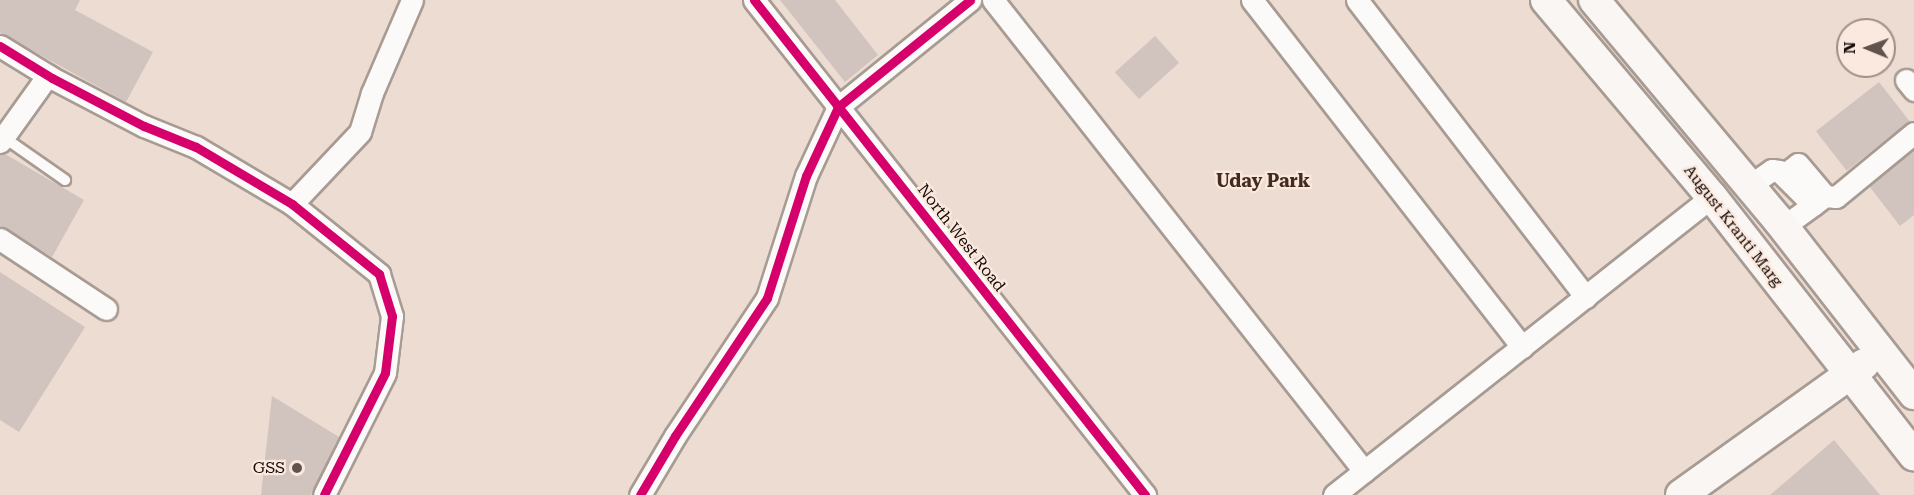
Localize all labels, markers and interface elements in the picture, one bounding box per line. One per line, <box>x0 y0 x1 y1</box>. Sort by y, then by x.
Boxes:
north arrow <box>1836 18 1896 78</box>
text: N <box>1840 41 1859 54</box>
street label: August Kranti Marg <box>1680 161 1786 291</box>
district label: Uday Park <box>1216 170 1310 192</box>
street label: North West Road <box>913 181 1009 295</box>
place label: GSS <box>253 458 285 478</box>
marker: GSS <box>290 461 304 475</box>

